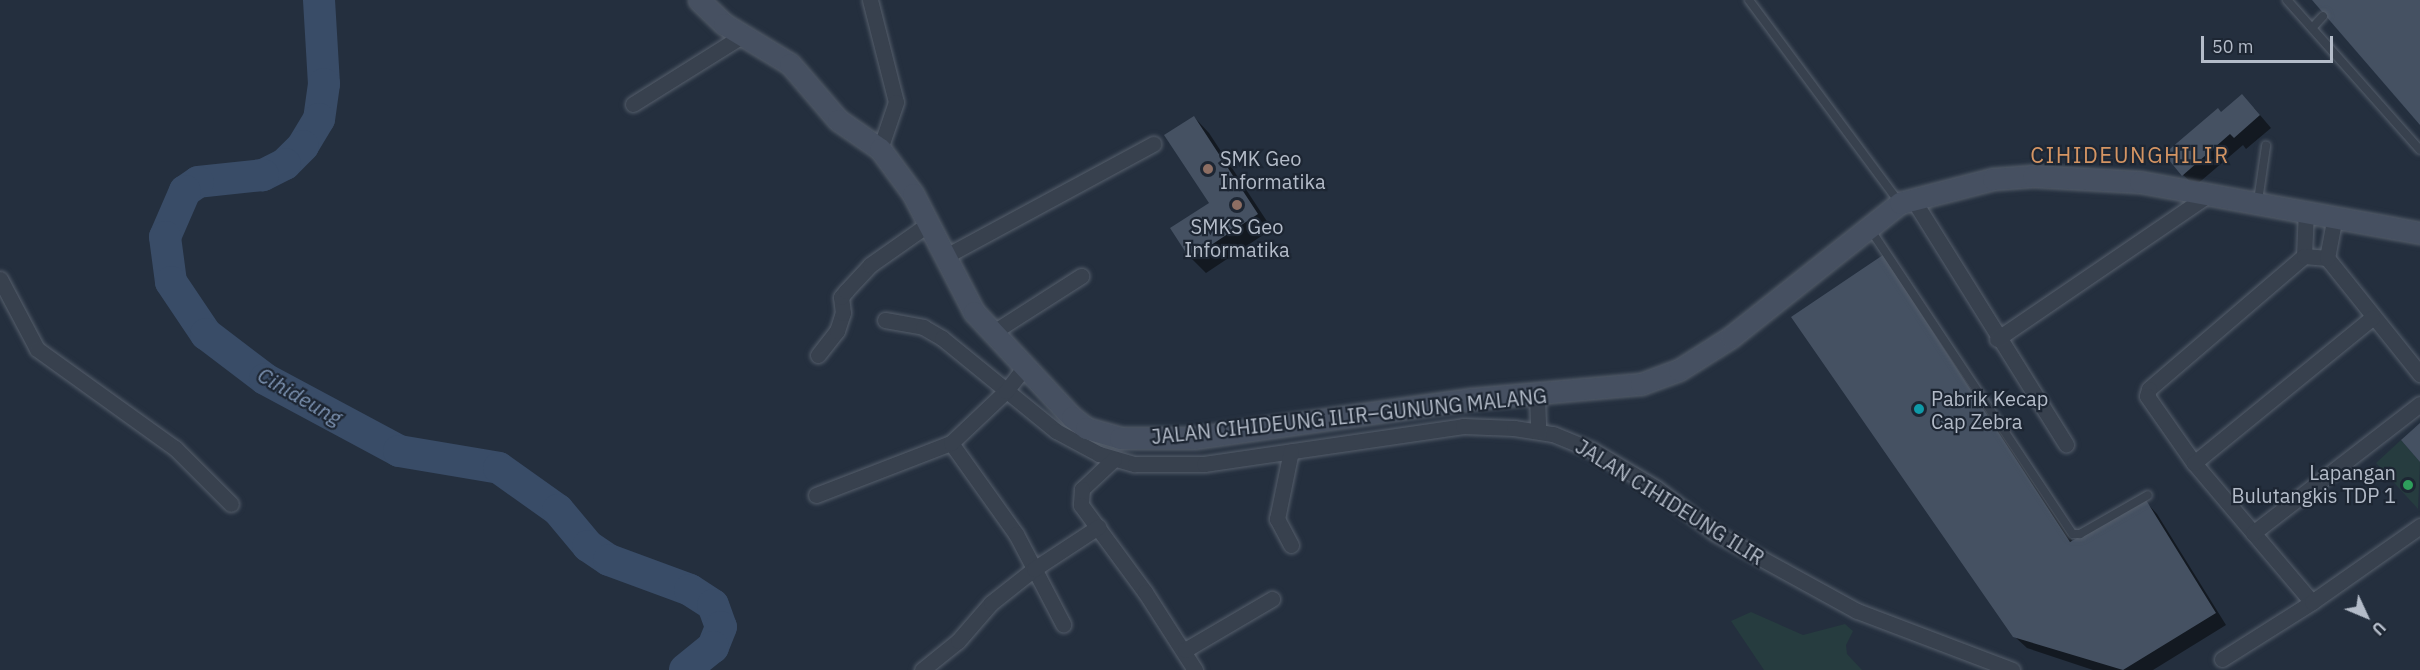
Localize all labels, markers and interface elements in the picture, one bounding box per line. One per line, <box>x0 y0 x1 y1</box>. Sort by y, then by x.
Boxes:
scale bar <box>2204 24 2336 62</box>
text: 50 m <box>2212 35 2254 58</box>
district label: CIHIDEUNGHILIR <box>2030 142 2230 168</box>
place label: SMK Geo Informatika <box>1220 146 1326 193</box>
marker: SMK Geo Informatika <box>1201 162 1215 176</box>
marker: SMKS Geo Informatika <box>1230 198 1244 212</box>
place label: SMKS Geo Informatika <box>1184 214 1290 261</box>
water label: Cihideung <box>253 362 347 430</box>
street label: JALAN CIHIDEUNG ILIR–GUNUNG MALANG <box>1150 383 1548 449</box>
place label: Pabrik Kecap Cap Zebra <box>1931 386 2048 433</box>
marker: Pabrik Kecap Cap Zebra <box>1912 402 1926 416</box>
street label: JALAN CIHIDEUNG ILIR <box>1571 434 1769 570</box>
place label: Lapangan Bulutangkis TDP 1 <box>2231 461 2396 508</box>
marker: Lapangan Bulutangkis TDP 1 <box>2401 478 2415 492</box>
north arrow <box>2336 586 2396 646</box>
text: U <box>2368 618 2390 639</box>

